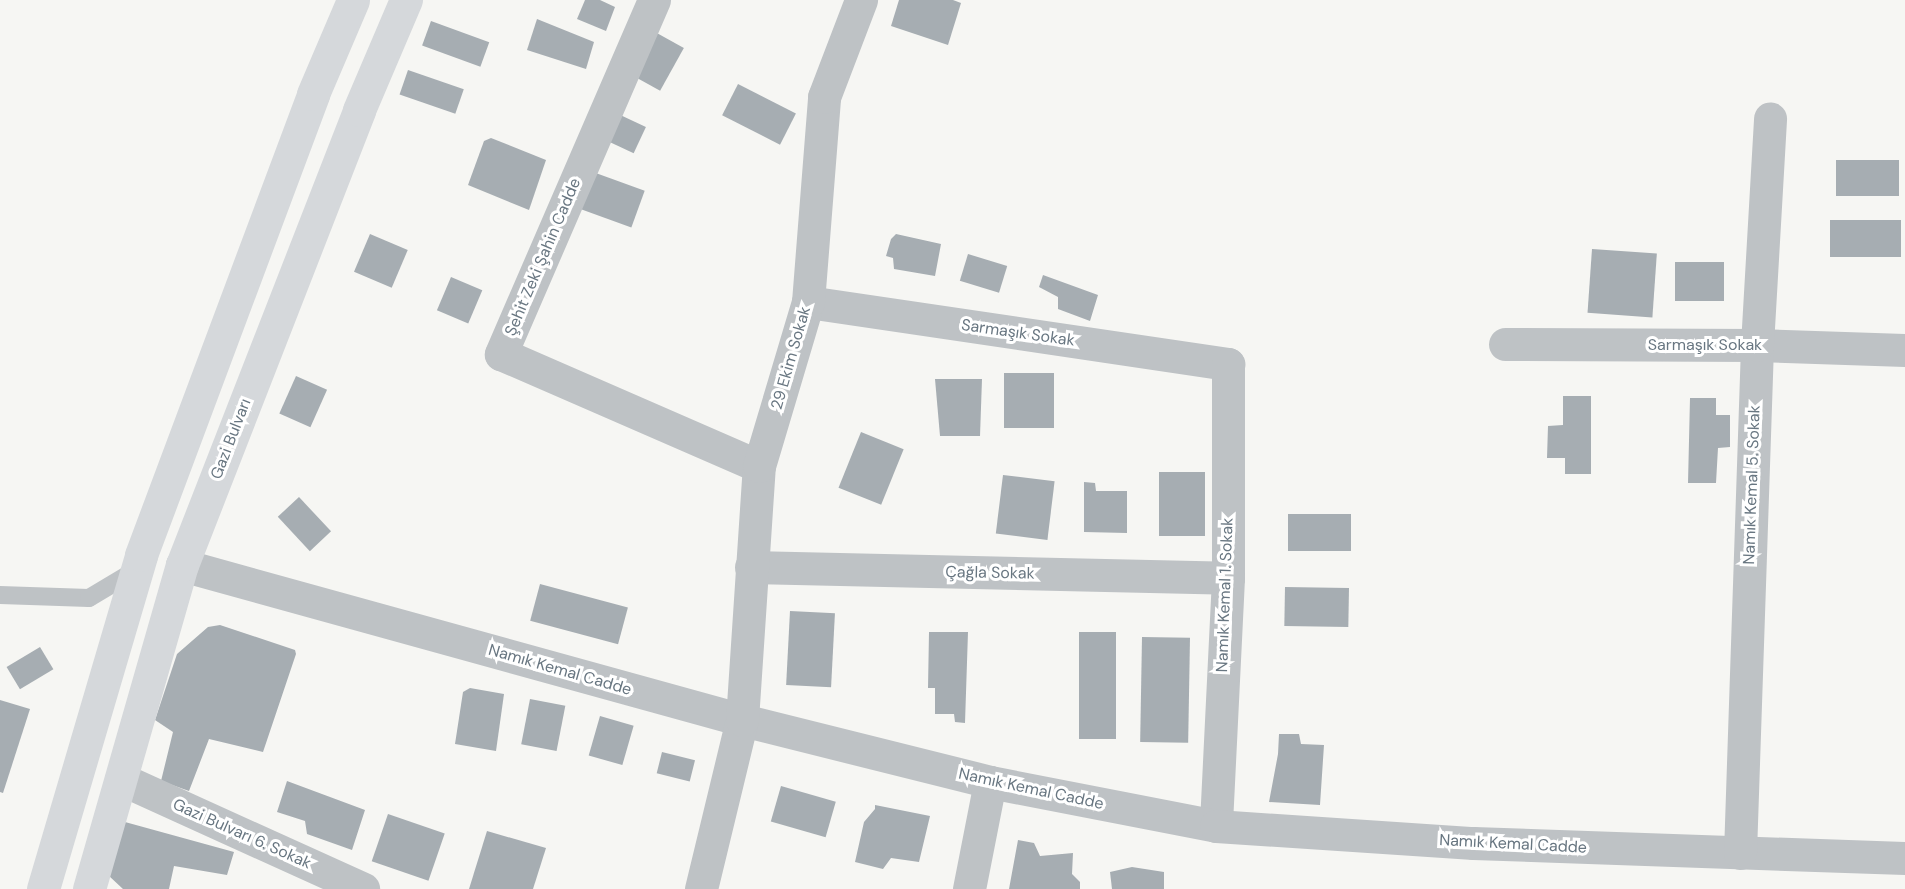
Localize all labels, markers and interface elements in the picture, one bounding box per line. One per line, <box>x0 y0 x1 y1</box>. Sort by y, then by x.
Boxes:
street label: Şehit Zeki Şahin Cadde <box>501 175 585 339</box>
street label: 29 Ekim Sokak <box>767 304 815 412</box>
street label: Sarmaşık Sokak <box>960 316 1076 350</box>
street label: Sarmaşık Sokak <box>1648 335 1762 355</box>
street label: Gazi Bulvarı <box>207 396 255 482</box>
street label: Namık Kemal 5. Sokak <box>1740 405 1764 565</box>
street label: Namık Kemal 1. Sokak <box>1213 517 1237 673</box>
street label: Çağla Sokak <box>945 563 1035 583</box>
street label: Namık Kemal Cadde <box>486 640 634 700</box>
street label: Namık Kemal Cadde <box>957 764 1105 814</box>
street label: Gazi Bulvarı 6. Sokak <box>170 795 314 873</box>
street label: Namık Kemal Cadde <box>1439 831 1587 857</box>

